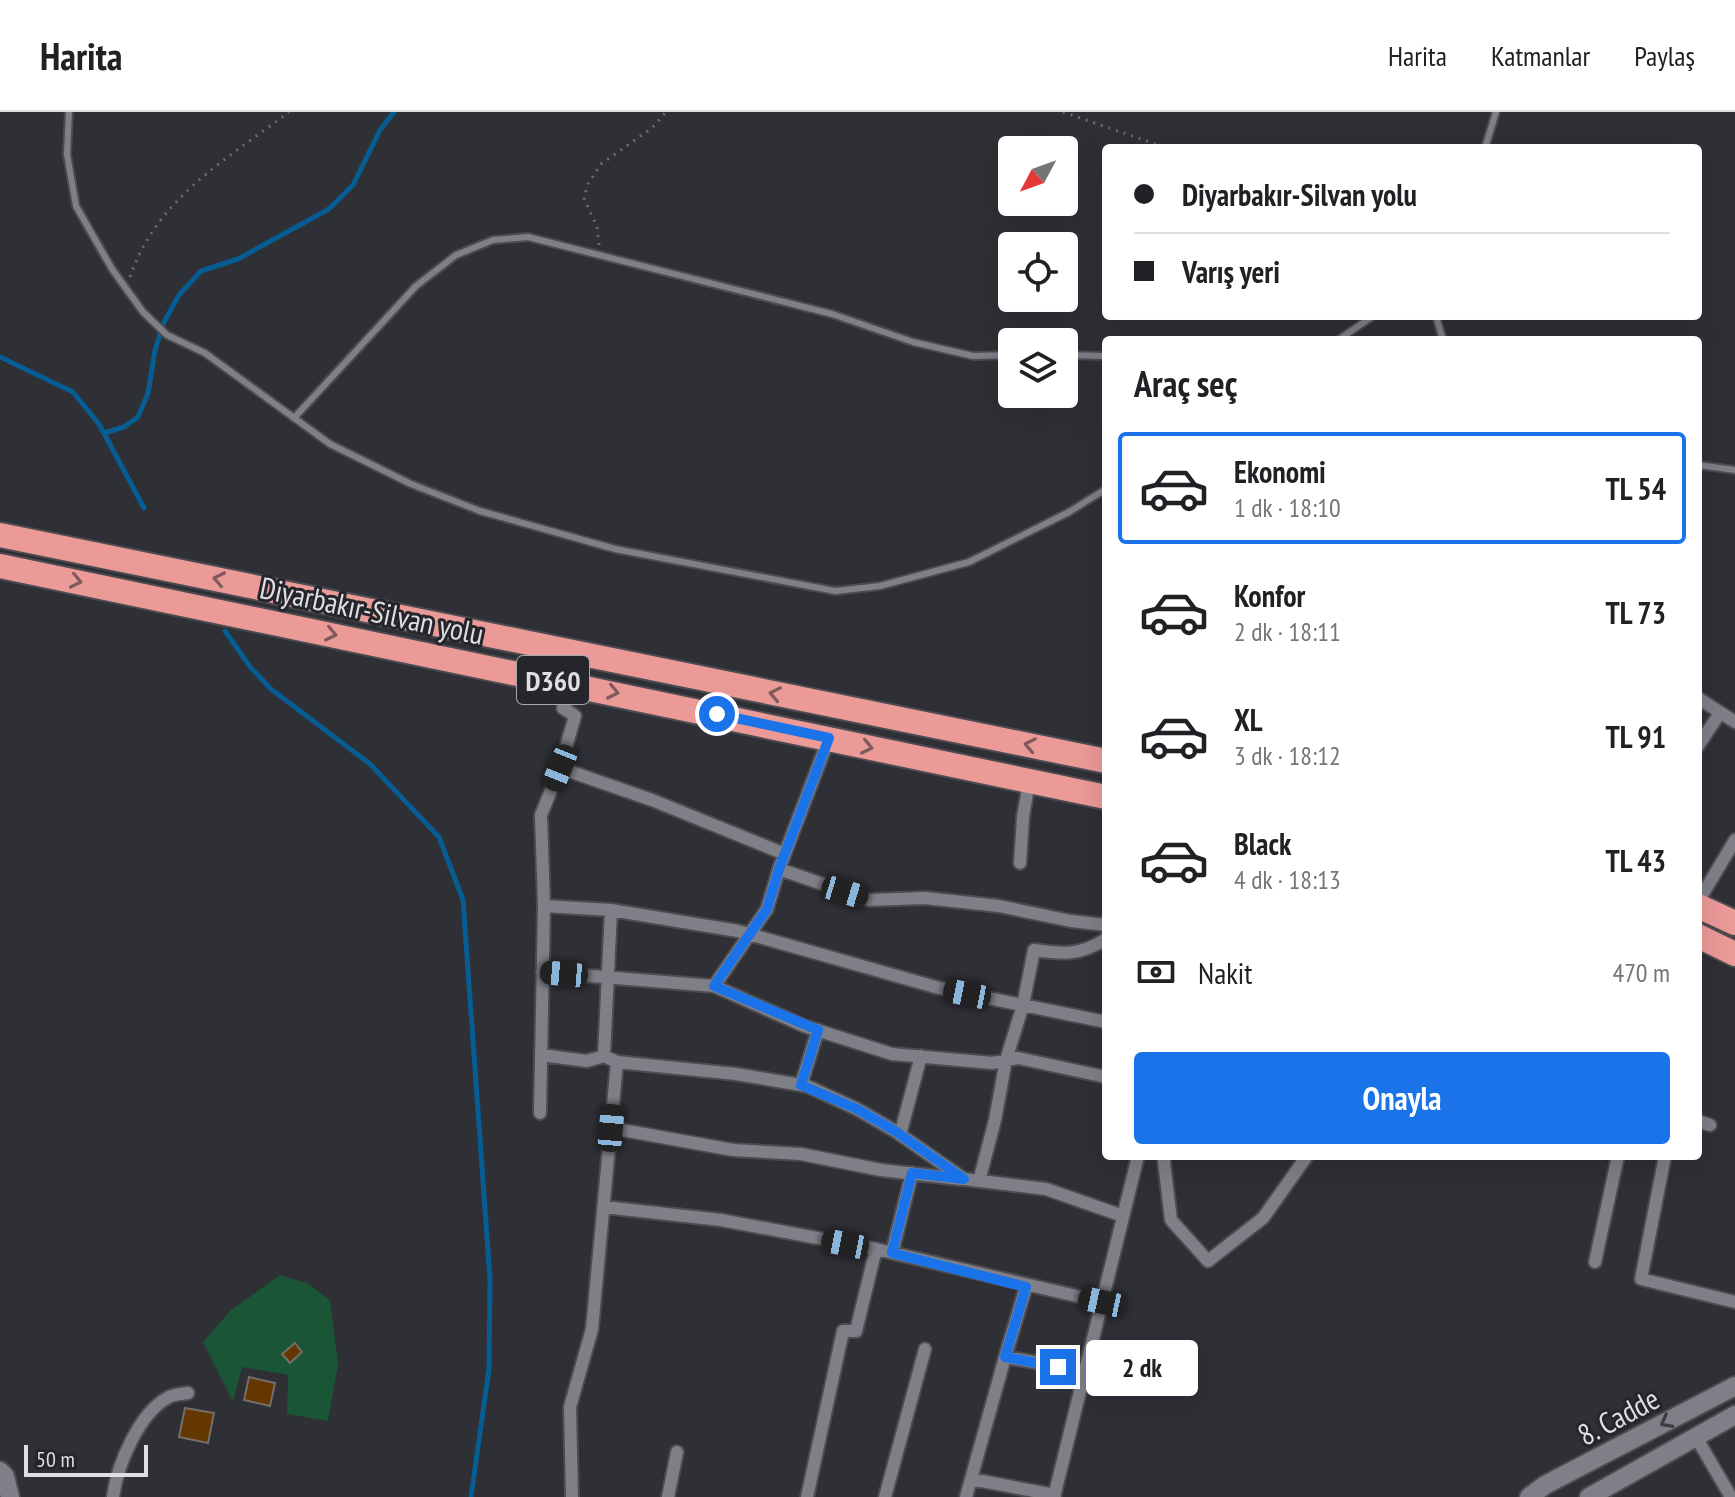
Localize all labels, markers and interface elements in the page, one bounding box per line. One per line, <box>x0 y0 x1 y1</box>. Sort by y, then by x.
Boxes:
text: Harita <box>40 31 122 80</box>
text: Harita <box>1388 37 1447 74</box>
text: Katmanlar <box>1491 37 1590 74</box>
text: Paylaş <box>1634 37 1695 74</box>
north arrow <box>998 136 1078 216</box>
map controls <box>998 136 1078 408</box>
text: Diyarbakır-Silvan yolu <box>1182 175 1417 214</box>
button: locate <box>998 232 1078 312</box>
text: Varış yeri <box>1182 252 1280 291</box>
button: layers <box>998 328 1078 408</box>
text: Araç seç <box>1134 360 1237 407</box>
icon: car <box>1138 452 1210 524</box>
text: Ekonomi <box>1234 452 1326 491</box>
text: TL 54 <box>1606 469 1666 508</box>
text: 1 dk · 18:10 <box>1234 491 1341 524</box>
street label: Diyarbakır-Silvan yolu <box>257 567 487 653</box>
one-way arrow <box>212 571 226 588</box>
one-way arrow <box>70 572 83 589</box>
icon: car <box>1138 576 1210 648</box>
text: Konfor <box>1234 576 1305 615</box>
text: TL 73 <box>1606 593 1666 632</box>
text: 2 dk · 18:11 <box>1234 615 1341 648</box>
one-way arrow <box>324 625 337 642</box>
road number: D360 <box>517 656 589 704</box>
one-way arrow <box>606 683 619 700</box>
one-way arrow <box>768 686 782 703</box>
route start <box>699 696 735 732</box>
icon: car <box>1138 700 1210 772</box>
text: XL <box>1234 700 1263 739</box>
text: TL 91 <box>1606 717 1666 756</box>
one-way arrow <box>860 738 874 755</box>
one-way arrow <box>1023 738 1036 755</box>
text: 3 dk · 18:12 <box>1234 739 1341 772</box>
car <box>540 741 580 795</box>
icon: car <box>1138 824 1210 896</box>
text: Black <box>1234 824 1291 863</box>
text: TL 43 <box>1606 841 1666 880</box>
text: 4 dk · 18:13 <box>1234 863 1341 896</box>
car <box>819 874 871 910</box>
icon: cash <box>1134 950 1178 994</box>
text: Nakit <box>1198 953 1253 992</box>
text: 470 m <box>1612 956 1670 989</box>
car <box>539 960 589 988</box>
car <box>941 978 993 1010</box>
button: Onayla <box>1134 1052 1670 1144</box>
car <box>597 1103 625 1153</box>
car <box>819 1228 871 1260</box>
car <box>1076 1285 1128 1319</box>
callout: 2 dk <box>1086 1339 1198 1395</box>
route end <box>1040 1349 1076 1385</box>
text: 2 dk <box>1122 1351 1162 1384</box>
street label: 8. Cadde <box>1570 1378 1666 1454</box>
one-way arrow <box>1659 1413 1674 1428</box>
scale bar <box>24 1441 148 1477</box>
text: 50 m <box>36 1445 75 1473</box>

